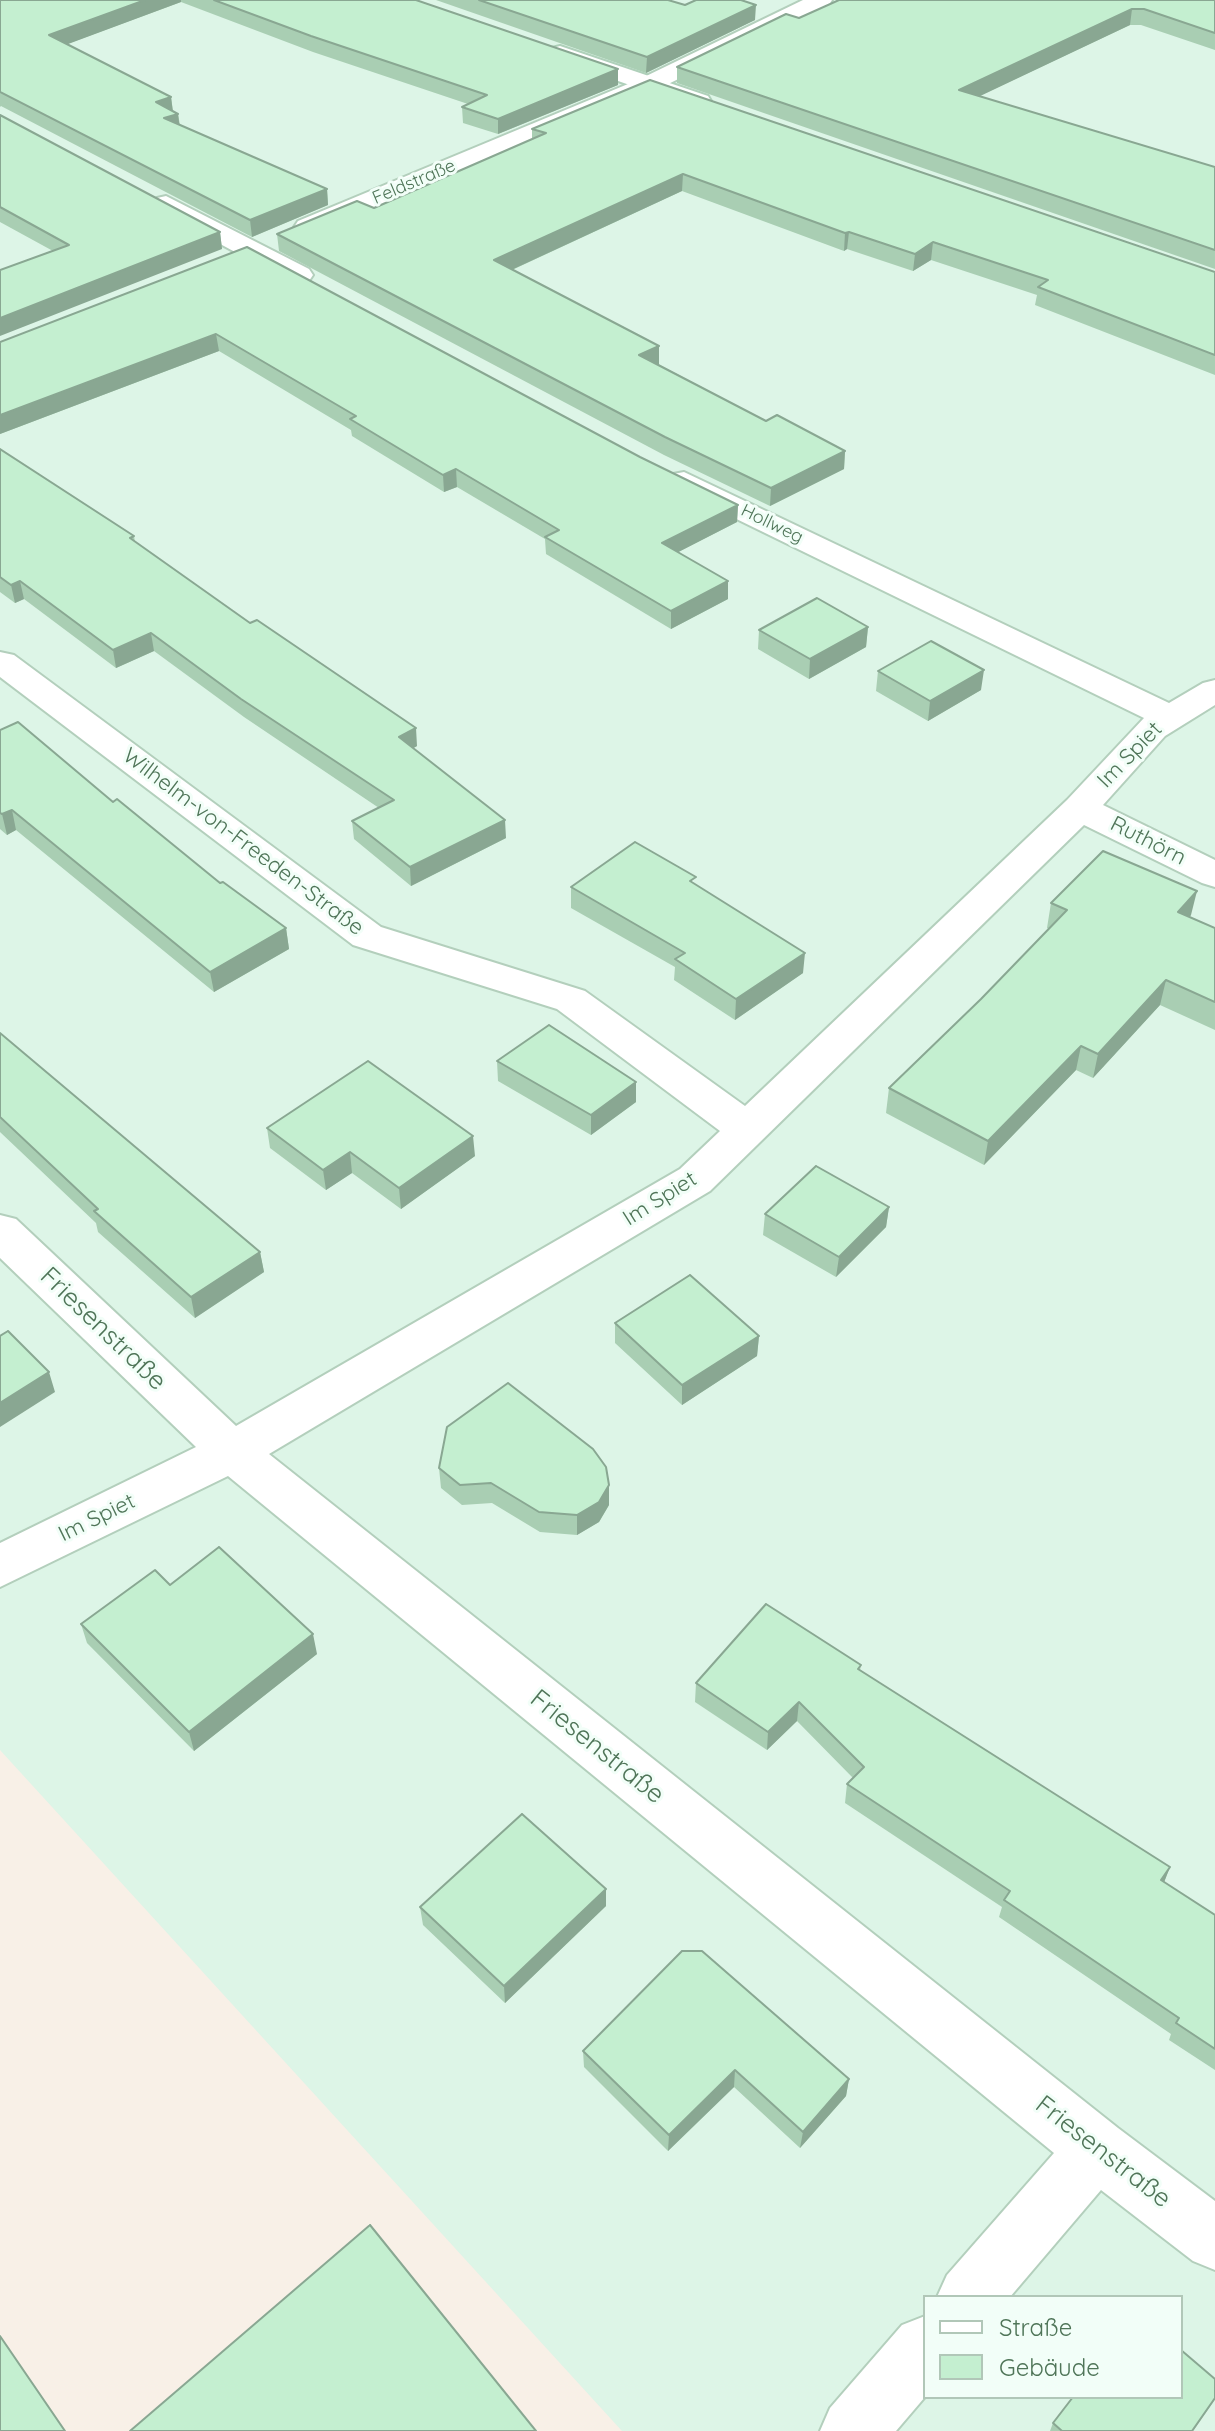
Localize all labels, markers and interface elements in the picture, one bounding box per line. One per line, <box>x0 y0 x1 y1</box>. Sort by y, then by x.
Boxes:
street label: Feldstraße <box>369 155 459 209</box>
street label: Hollweg <box>737 500 807 548</box>
street label: Im Spiet <box>1092 716 1168 794</box>
street label: Wilhelm-von-Freeden-Straße <box>117 743 369 941</box>
street label: Ruthörn <box>1106 811 1190 871</box>
street label: Im Spiet <box>618 1166 702 1232</box>
street label: Friesenstraße <box>33 1261 173 1397</box>
street label: Im Spiet <box>54 1488 140 1548</box>
street label: Friesenstraße <box>524 1683 670 1811</box>
street label: Friesenstraße <box>1029 2089 1177 2215</box>
legend <box>923 2295 1183 2399</box>
text: Straße <box>999 2312 1072 2342</box>
text: Gebäude <box>999 2352 1100 2382</box>

